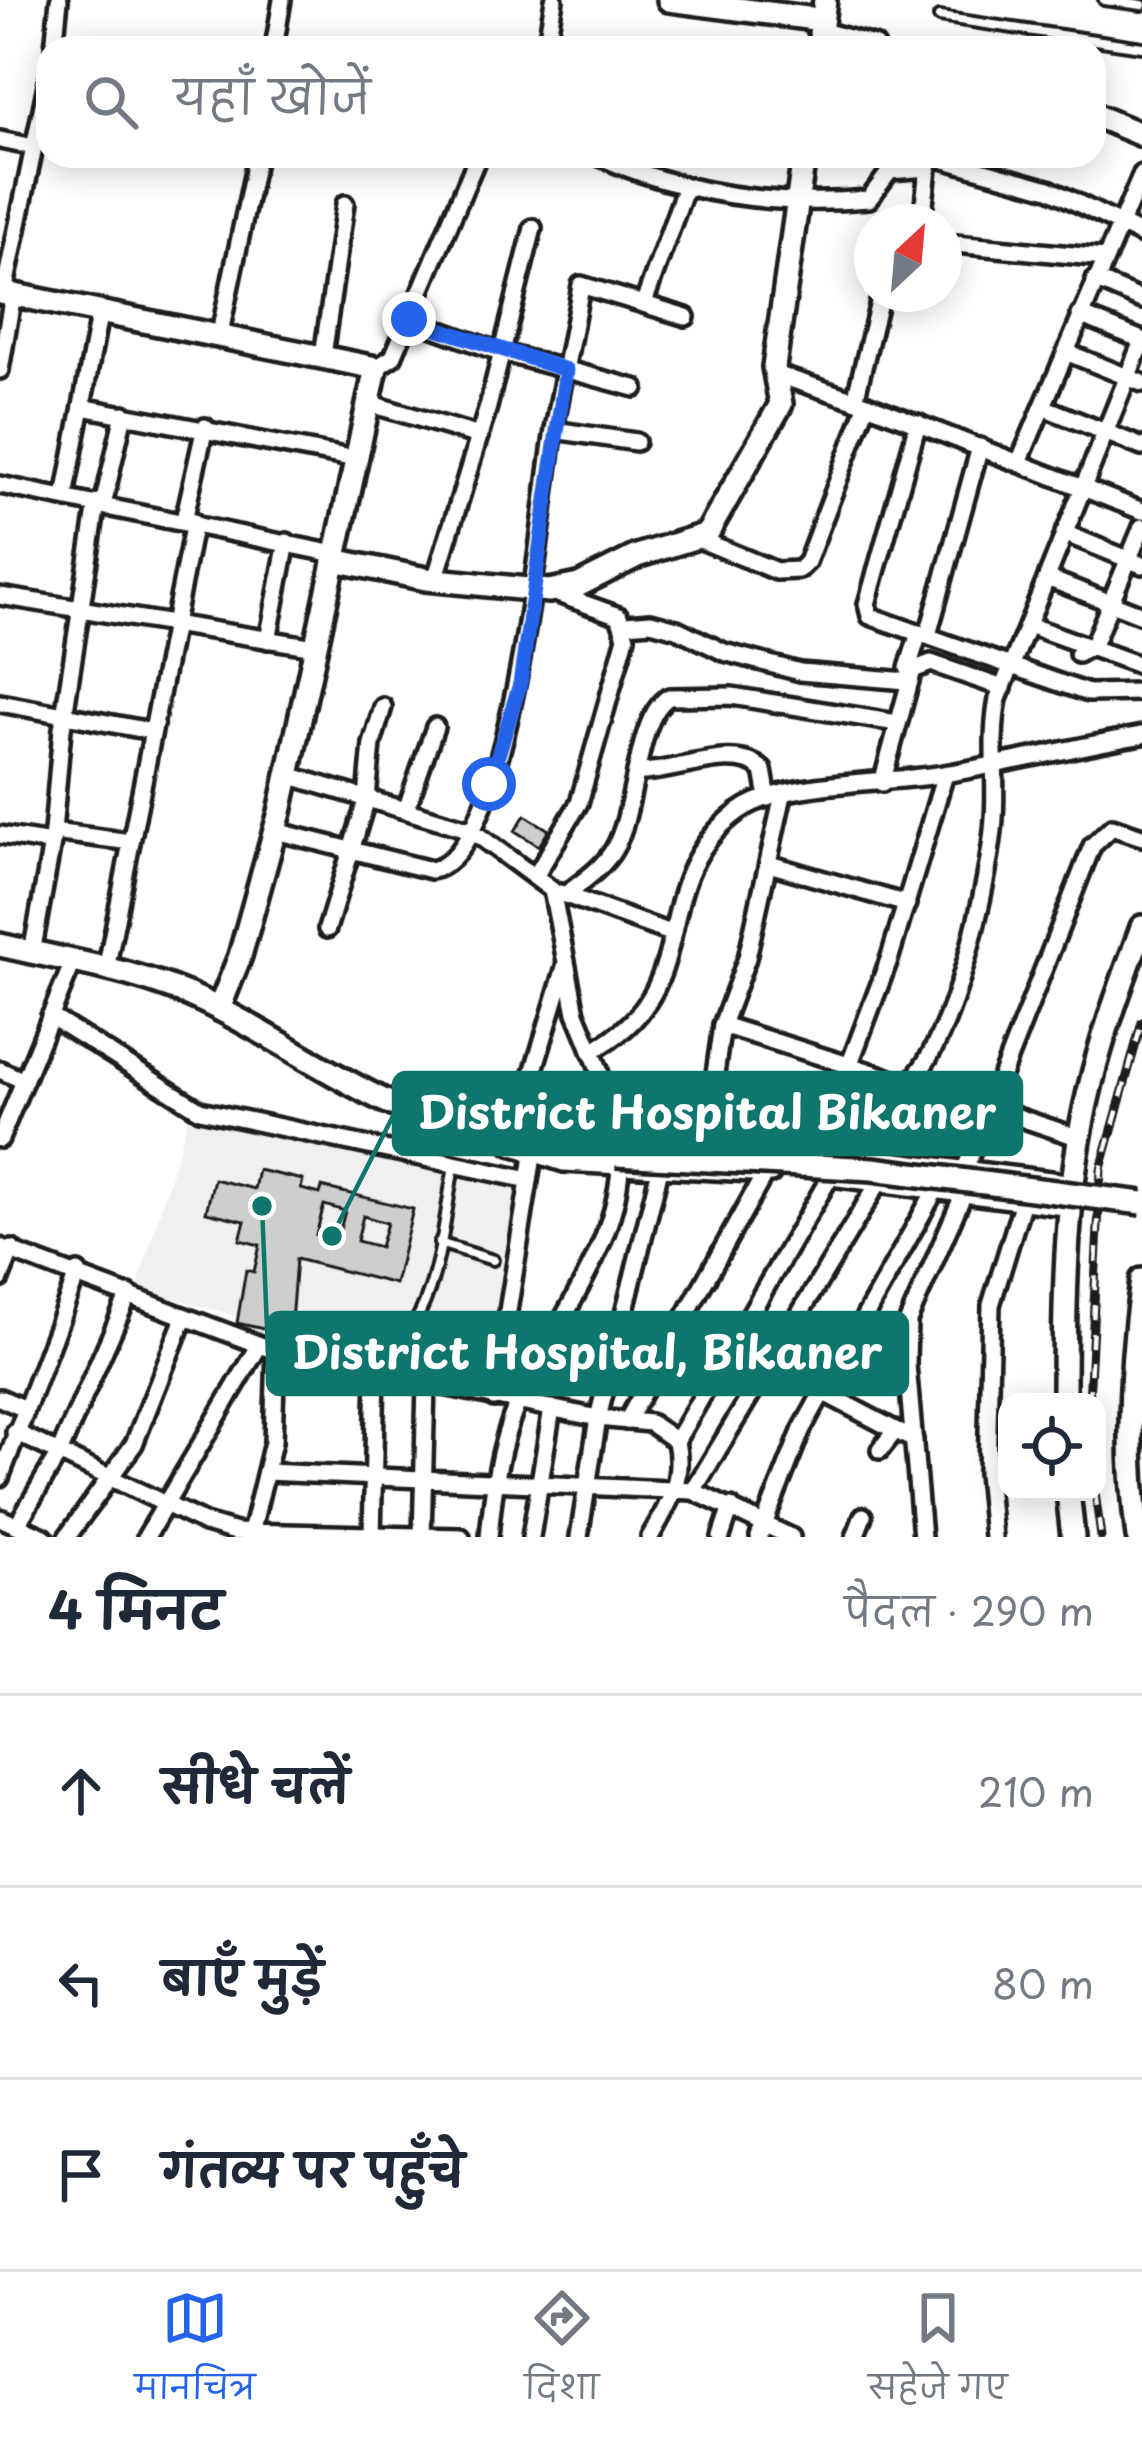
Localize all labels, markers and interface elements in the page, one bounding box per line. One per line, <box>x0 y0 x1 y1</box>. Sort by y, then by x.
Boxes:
search box <box>36 36 1106 168</box>
text: यहाँ खोजें <box>174 61 371 129</box>
icon: search <box>78 69 144 135</box>
north arrow <box>854 204 962 312</box>
route end <box>382 292 436 346</box>
route start <box>462 757 516 811</box>
callout: District Hospital Bikaner <box>394 1073 1021 1154</box>
text: District Hospital Bikaner <box>417 1076 997 1144</box>
callout: District Hospital, Bikaner <box>268 1313 907 1394</box>
text: District Hospital, Bikaner <box>291 1316 883 1384</box>
map controls <box>998 1393 1106 1501</box>
button: locate <box>998 1393 1106 1501</box>
text: 4 मिनट <box>48 1569 223 1646</box>
text: पैदल · 290 m <box>844 1580 1094 1639</box>
text: सीधे चलें <box>162 1750 349 1818</box>
icon: ahead <box>48 1758 114 1824</box>
text: 210 m <box>978 1761 1094 1820</box>
text: बाएँ मुड़ें <box>162 1942 323 2010</box>
icon: left <box>48 1950 114 2016</box>
text: 80 m <box>992 1953 1094 2012</box>
text: गंतव्य पर पहुँचे <box>162 2134 464 2202</box>
icon: arrive <box>48 2142 114 2208</box>
tab: मानचित्र <box>134 2285 256 2424</box>
tab: दिशा <box>524 2285 599 2424</box>
tab: सहेजे गए <box>868 2285 1008 2424</box>

